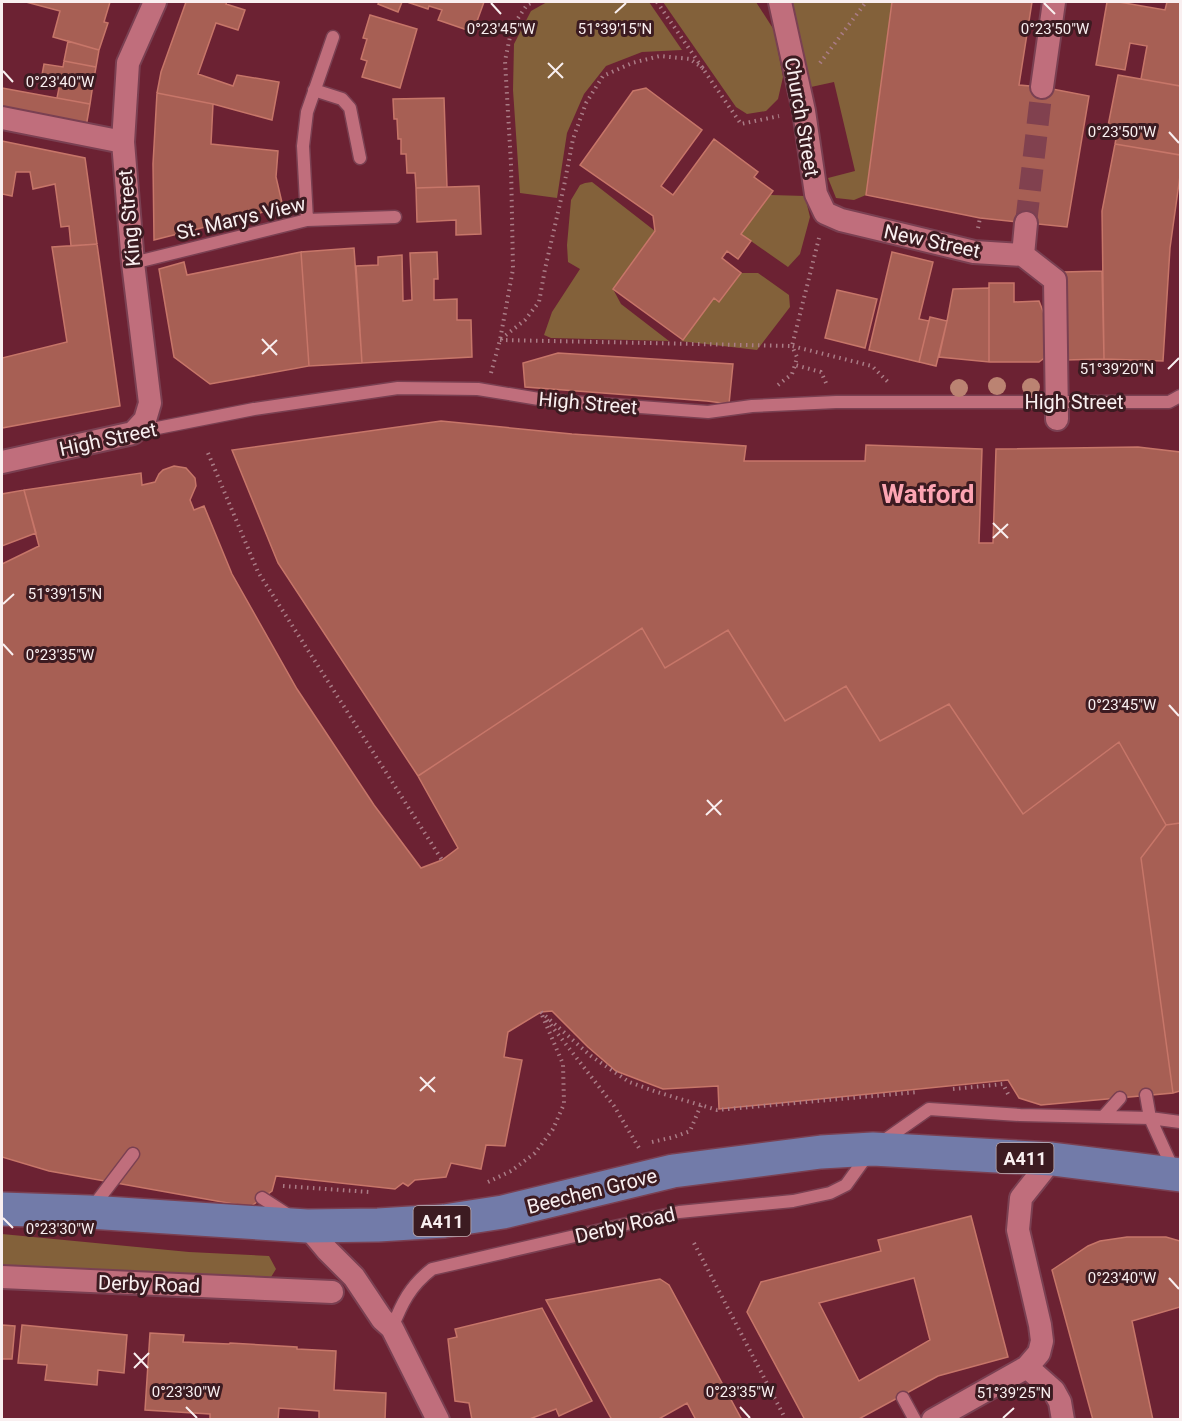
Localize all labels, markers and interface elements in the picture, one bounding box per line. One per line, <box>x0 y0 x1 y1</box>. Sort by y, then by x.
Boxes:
text: 0°23'45"W <box>467 20 535 38</box>
text: 51°39'15"N <box>578 20 652 38</box>
text: 0°23'50"W <box>1021 20 1089 38</box>
street label: Church Street <box>780 55 824 179</box>
text: 0°23'40"W <box>26 73 94 91</box>
text: 0°23'50"W <box>1088 123 1156 141</box>
street label: King Street <box>113 168 145 268</box>
street label: St. Marys View <box>174 191 308 245</box>
street label: New Street <box>882 219 982 263</box>
text: 51°39'20"N <box>1080 360 1154 378</box>
street label: High Street <box>538 387 638 419</box>
street label: High Street <box>1024 390 1124 414</box>
street label: High Street <box>57 417 159 461</box>
district label: Watford <box>882 479 974 509</box>
text: 51°39'15"N <box>28 585 102 603</box>
text: 0°23'35"W <box>26 646 94 664</box>
text: 0°23'45"W <box>1088 696 1156 714</box>
road number: A411 <box>996 1143 1054 1173</box>
street label: Beechen Grove <box>524 1163 660 1219</box>
street label: Derby Road <box>573 1202 677 1248</box>
road number: A411 <box>414 1206 470 1236</box>
text: 0°23'30"W <box>26 1220 94 1238</box>
text: 0°23'40"W <box>1088 1269 1156 1287</box>
street label: Derby Road <box>98 1270 200 1298</box>
text: 0°23'30"W <box>152 1383 220 1401</box>
text: 0°23'35"W <box>706 1383 774 1401</box>
text: 51°39'25"N <box>977 1384 1051 1402</box>

